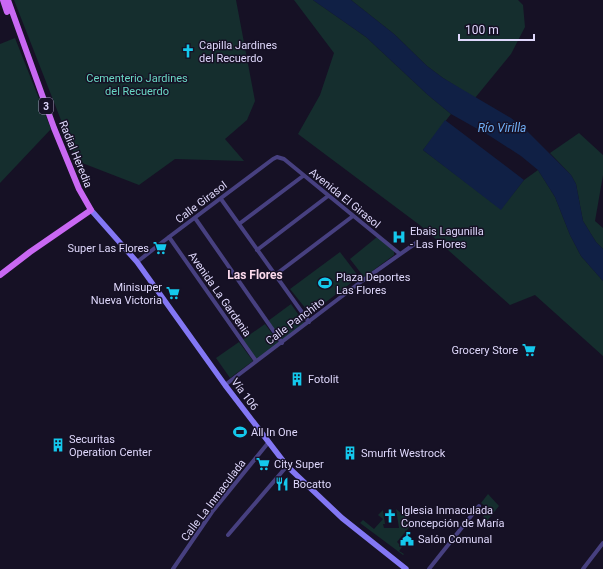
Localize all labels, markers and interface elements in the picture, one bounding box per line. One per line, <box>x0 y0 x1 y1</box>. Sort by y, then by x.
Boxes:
scale bar <box>459 16 534 42</box>
text: 100 m <box>465 23 499 37</box>
place label: Capilla Jardines del Recuerdo <box>199 39 278 65</box>
church icon: Capilla Jardines del Recuerdo <box>180 43 196 59</box>
park label: Cementerio Jardines del Recuerdo <box>86 72 188 98</box>
road number: 3 <box>39 98 53 114</box>
street label: Radial Heredia <box>56 119 95 190</box>
water label: Río Virilla <box>478 121 526 135</box>
street label: Avenida El Girasol <box>307 166 383 231</box>
street label: Calle Girasol <box>173 179 230 226</box>
place label: Ebais Lagunilla - Las Flores <box>410 225 484 251</box>
hospital icon: Ebais Lagunilla - Las Flores <box>391 229 407 245</box>
supermarket icon: Super Las Flores <box>152 240 168 256</box>
place label: Super Las Flores <box>67 242 149 255</box>
street label: Avenida La Gardenia <box>186 250 254 339</box>
district label: Las Flores <box>227 268 283 282</box>
place label: Plaza Deportes Las Flores <box>336 271 411 297</box>
sports icon: Plaza Deportes Las Flores <box>317 275 333 291</box>
place label: Minisuper Nueva Victoria <box>91 281 162 307</box>
supermarket icon: Minisuper Nueva Victoria <box>165 285 181 301</box>
street label: Calle Panchito <box>263 295 327 348</box>
supermarket icon: Grocery Store <box>521 342 537 358</box>
place label: Grocery Store <box>452 344 518 357</box>
building icon: Fotolit <box>289 371 305 387</box>
place label: Fotolit <box>308 373 339 386</box>
street label: Vía 106 <box>228 376 261 413</box>
sports icon: All In One <box>232 424 248 440</box>
place label: All In One <box>251 426 298 439</box>
place label: Securitas Operation Center <box>69 433 152 459</box>
building icon: Securitas Operation Center <box>50 437 66 453</box>
building icon: Smurfit Westrock <box>342 445 358 461</box>
place label: Smurfit Westrock <box>361 447 446 460</box>
supermarket icon: City Super <box>255 456 271 472</box>
street label: Calle La Inmaculada <box>178 457 248 544</box>
place label: City Super <box>274 458 324 471</box>
restaurant icon: Bocatto <box>274 476 290 492</box>
place label: Bocatto <box>293 478 331 491</box>
place label: Iglesia Inmaculada Concepción de María <box>401 504 505 530</box>
church icon: Iglesia Inmaculada Concepción de María <box>382 508 398 524</box>
public building icon: Salón Comunal <box>399 531 415 547</box>
place label: Salón Comunal <box>418 533 492 546</box>

